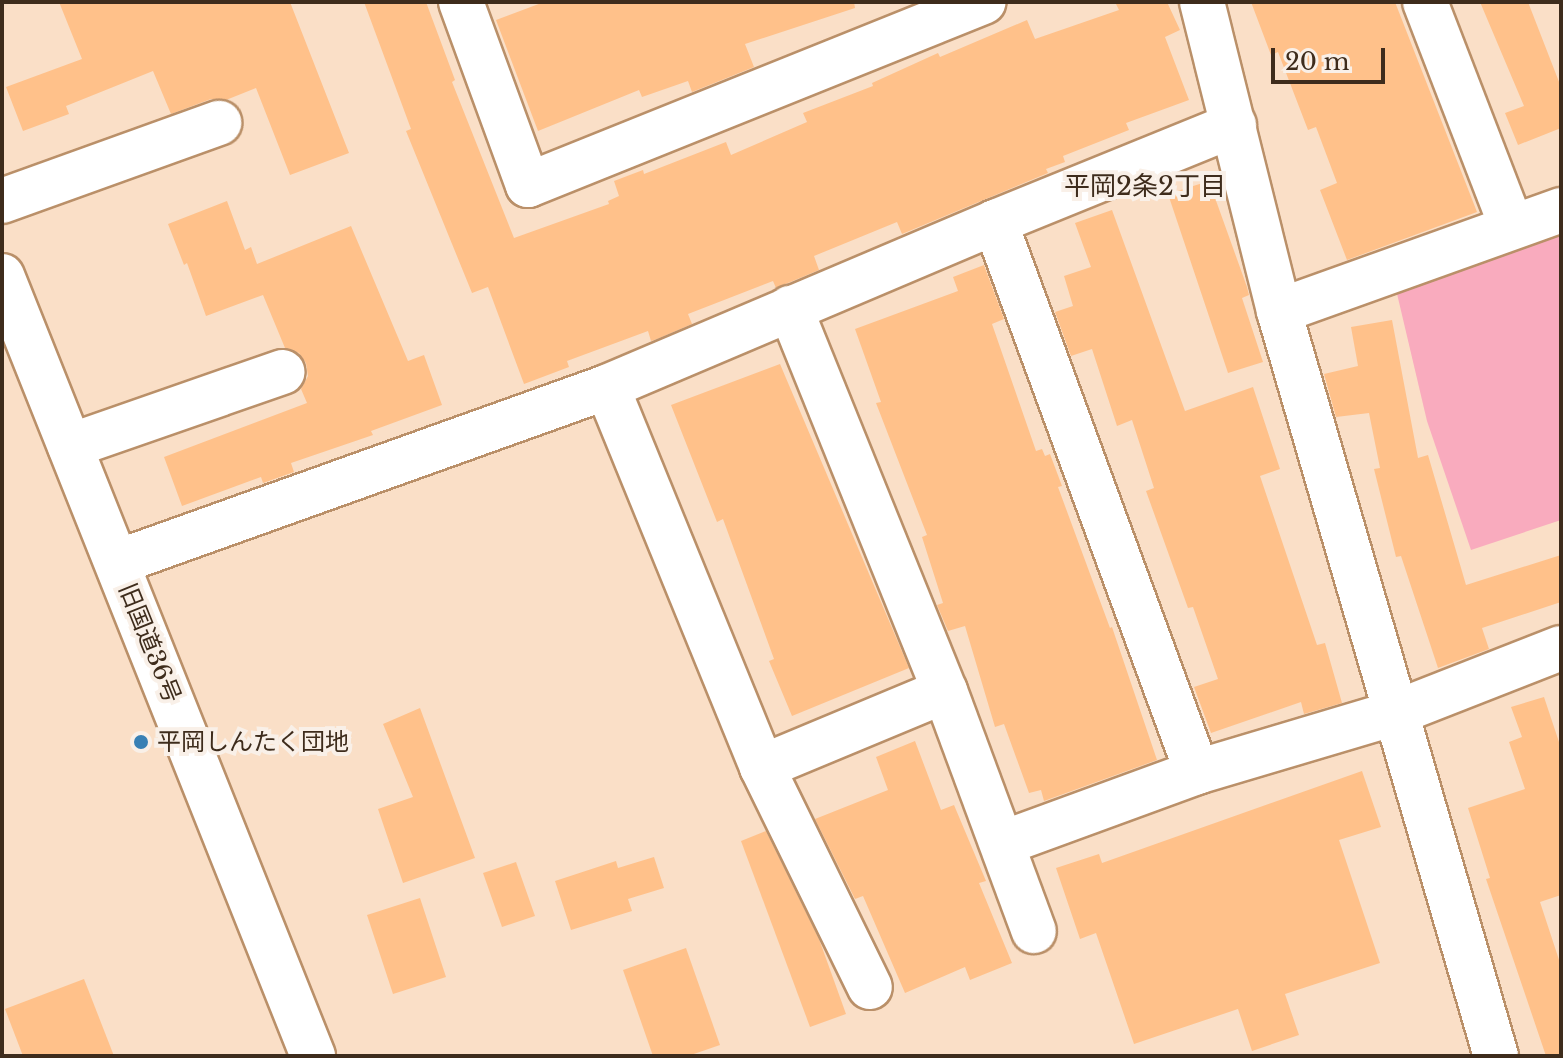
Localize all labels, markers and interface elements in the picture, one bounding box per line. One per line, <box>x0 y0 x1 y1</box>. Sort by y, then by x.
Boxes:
scale bar <box>1275 32 1389 82</box>
text: 20 m <box>1285 47 1350 76</box>
district label: 平岡2条2丁目 <box>1064 171 1226 203</box>
street label: 旧国道36号 <box>113 579 187 707</box>
place label: 平岡しんたく団地 <box>157 728 349 756</box>
marker: 平岡しんたく団地 <box>132 733 150 751</box>

